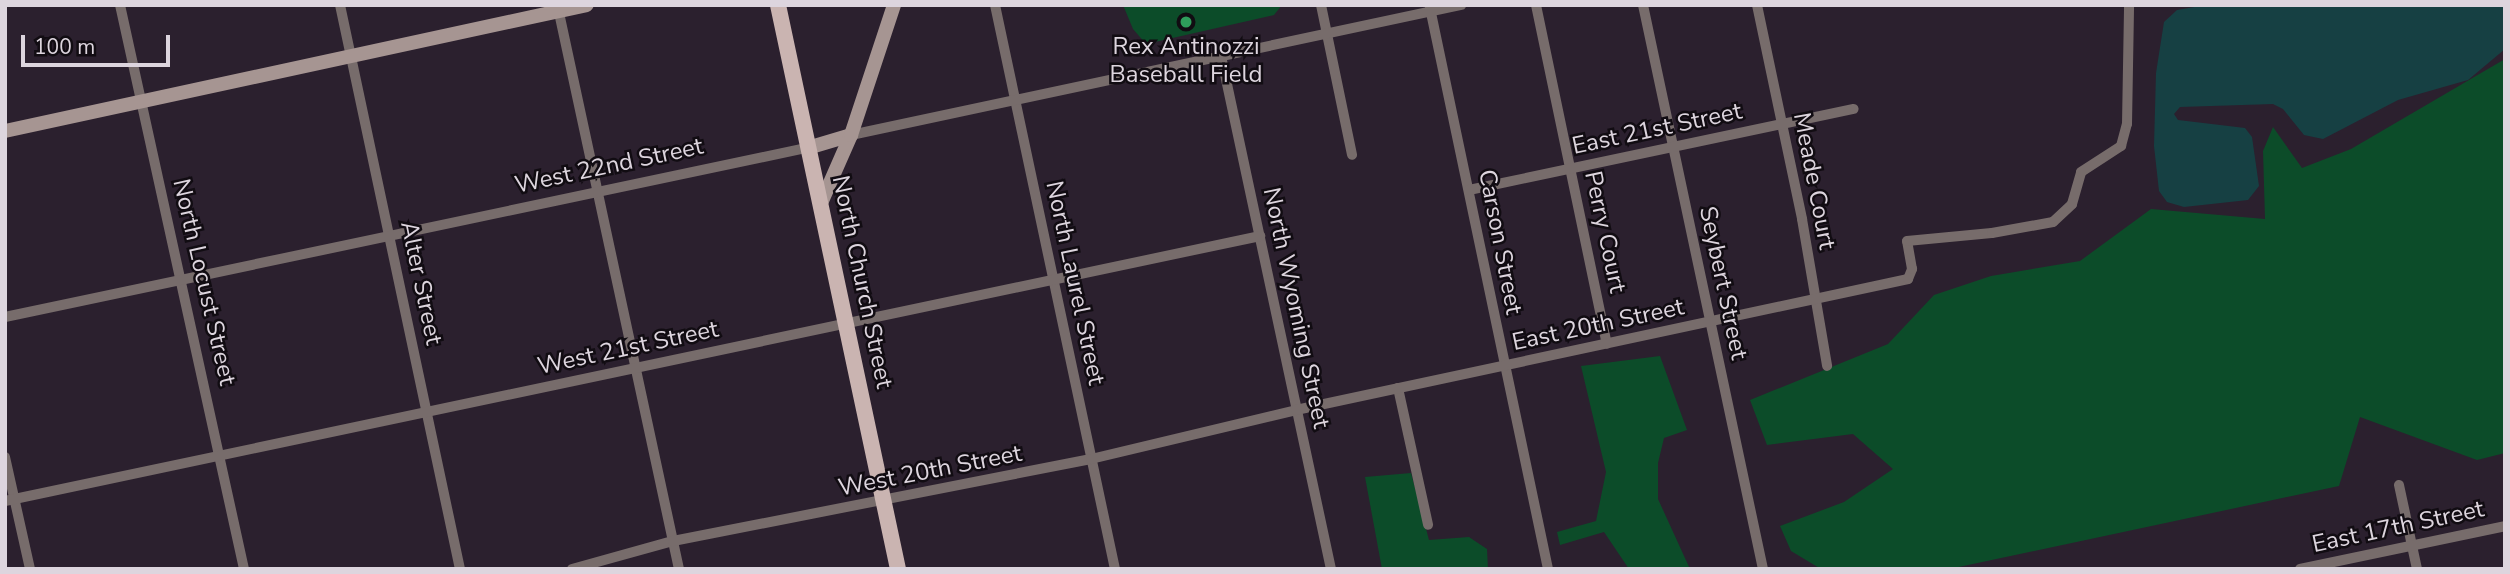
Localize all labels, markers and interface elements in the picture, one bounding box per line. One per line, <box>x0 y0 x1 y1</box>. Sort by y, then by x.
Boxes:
marker: Rex Antinozzi Baseball Field <box>1178 14 1194 30</box>
scale bar <box>24 21 173 65</box>
text: 100 m <box>34 33 95 61</box>
place label: Rex Antinozzi Baseball Field <box>1110 33 1262 89</box>
street label: East 21st Street <box>1569 97 1745 161</box>
street label: Meade Court <box>1787 110 1841 252</box>
street label: West 22nd Street <box>512 132 706 200</box>
street label: Carson Street <box>1472 167 1528 317</box>
street label: Perry Court <box>1578 169 1632 295</box>
street label: North Church Street <box>825 173 899 391</box>
street label: North Locust Street <box>166 176 242 388</box>
street label: North Laurel Street <box>1039 178 1111 388</box>
street label: North Wyoming Street <box>1256 185 1336 431</box>
street label: Seybert Street <box>1693 204 1753 362</box>
street label: Alter Street <box>394 219 448 347</box>
street label: East 20th Street <box>1509 293 1687 357</box>
street label: West 21st Street <box>535 315 721 381</box>
street label: West 20th Street <box>836 439 1024 503</box>
street label: East 17th Street <box>2309 495 2487 559</box>

